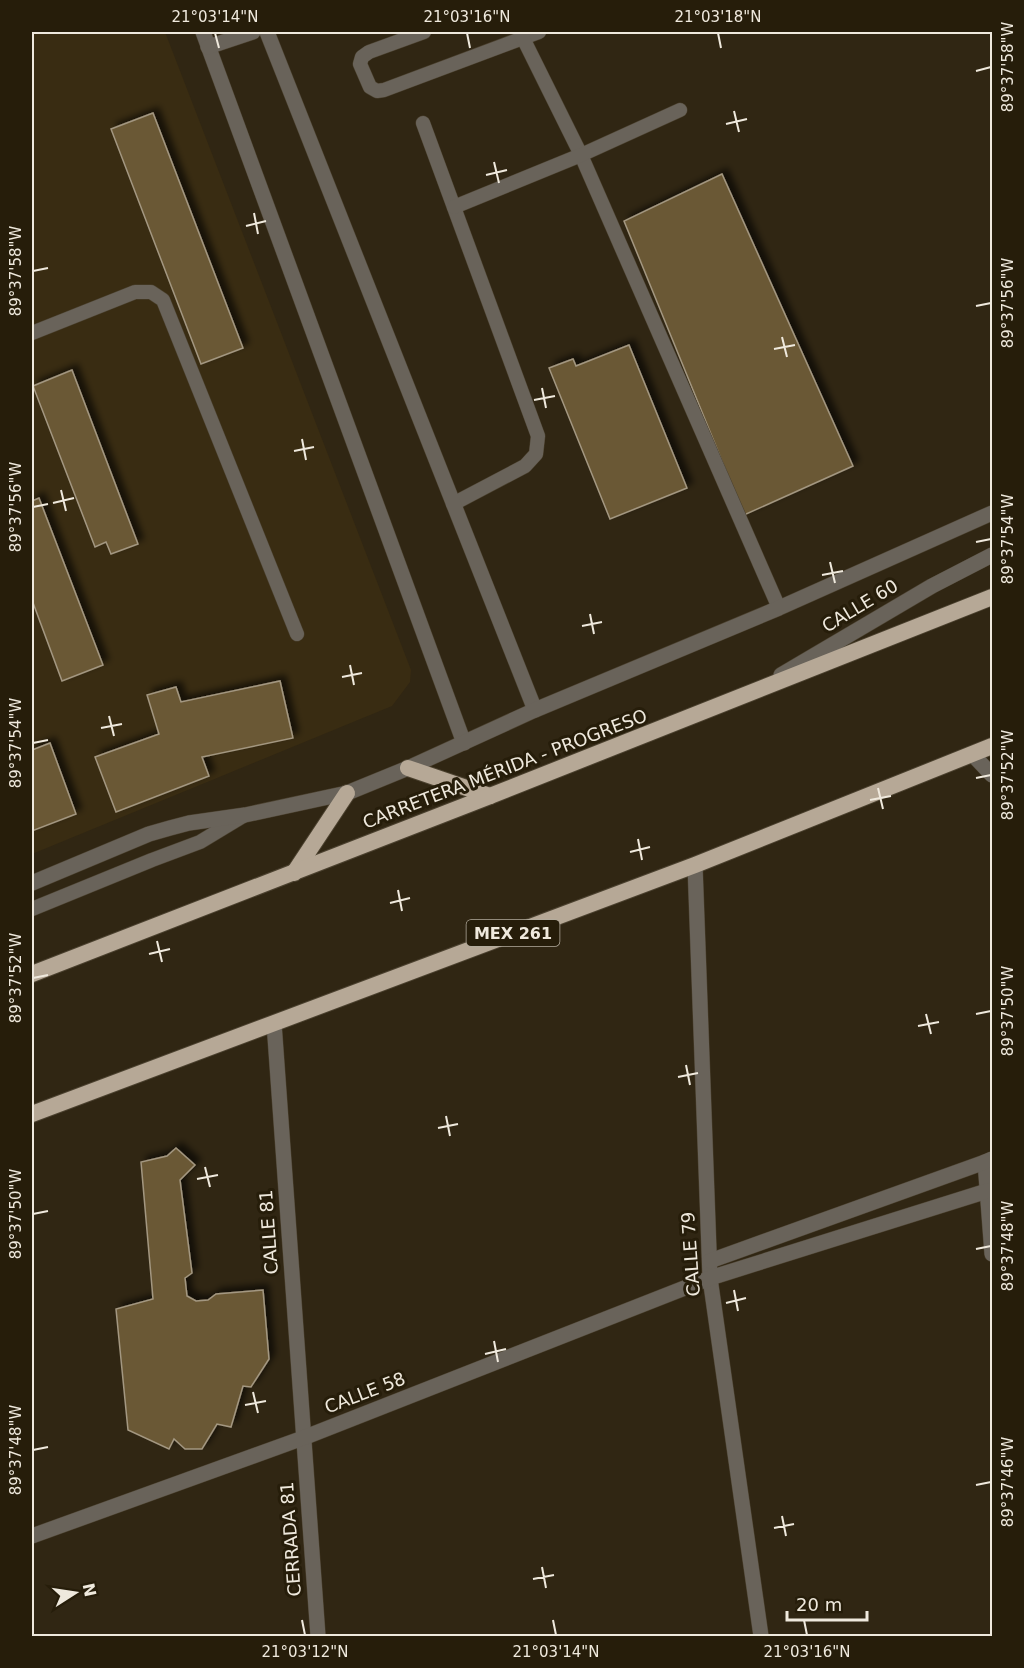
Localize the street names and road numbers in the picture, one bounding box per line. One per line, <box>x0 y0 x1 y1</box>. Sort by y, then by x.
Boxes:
street label: CALLE 60 <box>818 575 902 636</box>
street label: CARRETERA MÉRIDA - PROGRESO <box>360 704 650 833</box>
road number: MEX 261 <box>466 920 560 946</box>
street label: CALLE 81 <box>255 1189 282 1275</box>
street label: CALLE 79 <box>677 1211 704 1297</box>
street label: CALLE 58 <box>321 1368 408 1418</box>
street label: CERRADA 81 <box>276 1481 305 1597</box>

